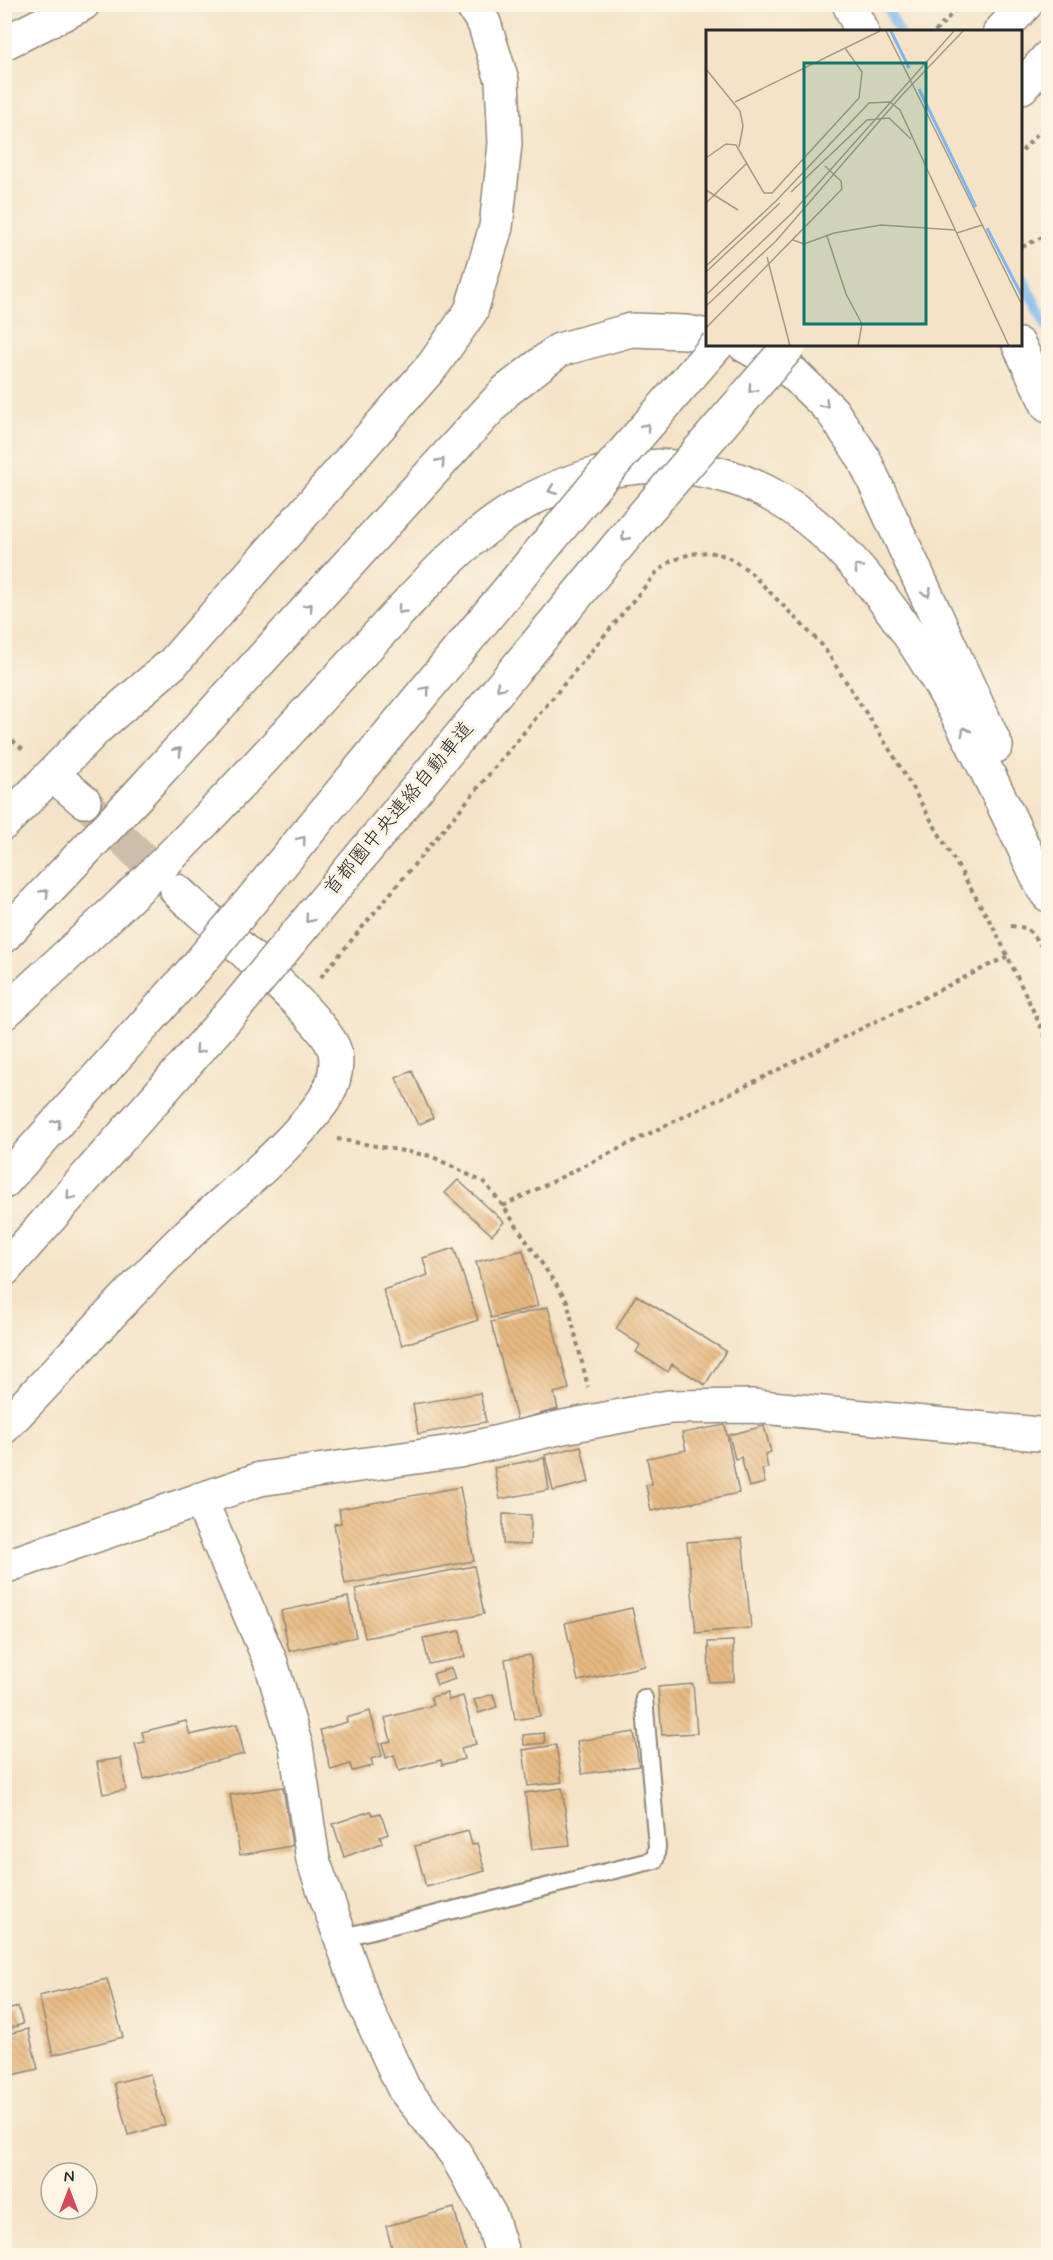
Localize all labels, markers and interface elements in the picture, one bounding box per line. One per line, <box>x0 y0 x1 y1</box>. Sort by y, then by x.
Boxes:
inset map <box>706 30 1023 346</box>
one-way arrow <box>748 382 759 393</box>
one-way arrow <box>818 397 828 408</box>
one-way arrow <box>638 423 649 434</box>
one-way arrow <box>433 459 444 470</box>
one-way arrow <box>547 483 558 495</box>
one-way arrow <box>621 530 632 541</box>
one-way arrow <box>854 564 865 575</box>
one-way arrow <box>919 587 931 598</box>
one-way arrow <box>302 603 313 613</box>
one-way arrow <box>397 604 408 614</box>
one-way arrow <box>497 681 508 692</box>
one-way arrow <box>419 686 430 697</box>
street label: 首都圏中央連絡自動車道 <box>318 716 480 902</box>
one-way arrow <box>961 726 972 737</box>
one-way arrow <box>171 747 182 758</box>
one-way arrow <box>294 836 305 847</box>
one-way arrow <box>38 890 49 900</box>
one-way arrow <box>305 912 316 923</box>
one-way arrow <box>195 1043 206 1054</box>
one-way arrow <box>50 1119 61 1130</box>
one-way arrow <box>66 1189 77 1200</box>
north arrow <box>39 2161 99 2221</box>
text: N <box>64 2167 74 2188</box>

